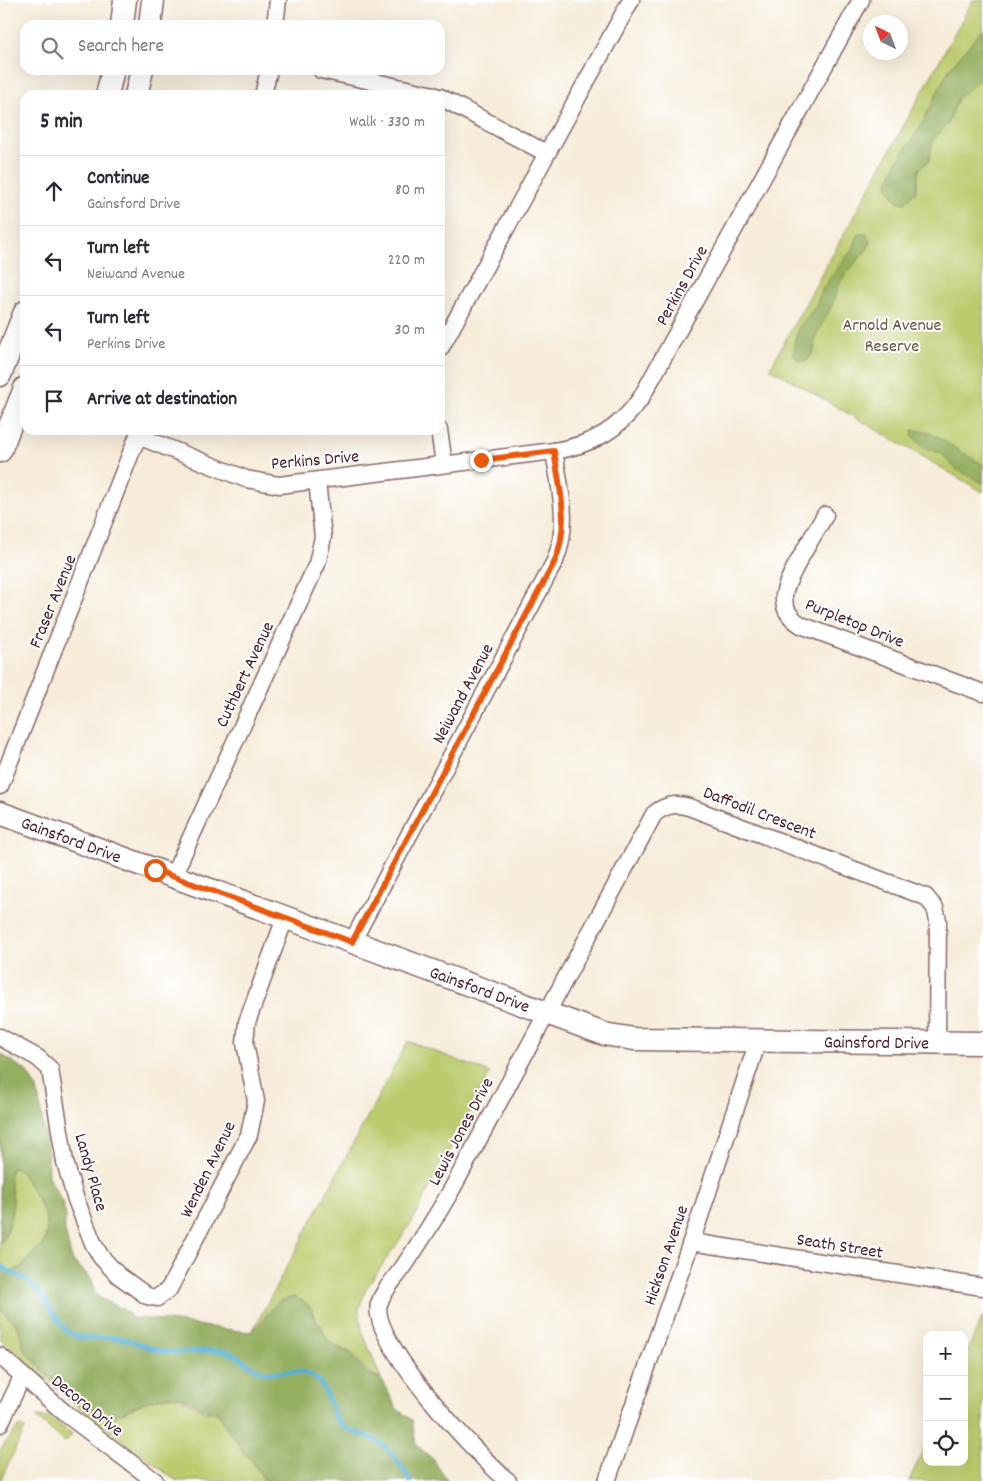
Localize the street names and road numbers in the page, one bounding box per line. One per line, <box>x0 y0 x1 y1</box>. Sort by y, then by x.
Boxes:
street label: Perkins Drive <box>651 242 716 331</box>
street label: Perkins Drive <box>270 445 360 478</box>
street label: Fraser Avenue <box>24 551 84 652</box>
street label: Purpletop Drive <box>801 593 907 656</box>
street label: Cuthbert Avenue <box>211 618 282 732</box>
street label: Neiwand Avenue <box>427 640 501 749</box>
street label: Daffodil Crescent <box>699 781 820 847</box>
street label: Gainsford Drive <box>17 812 124 871</box>
street label: Gainsford Drive <box>425 961 533 1021</box>
street label: Gainsford Drive <box>824 1031 929 1057</box>
street label: Lewis Jones Drive <box>423 1074 501 1191</box>
street label: Wenden Avenue <box>175 1118 243 1223</box>
street label: Landy Place <box>67 1131 113 1215</box>
street label: Hickson Avenue <box>639 1202 696 1309</box>
street label: Seath Street <box>795 1228 885 1267</box>
street label: Decora Drive <box>45 1370 128 1444</box>

